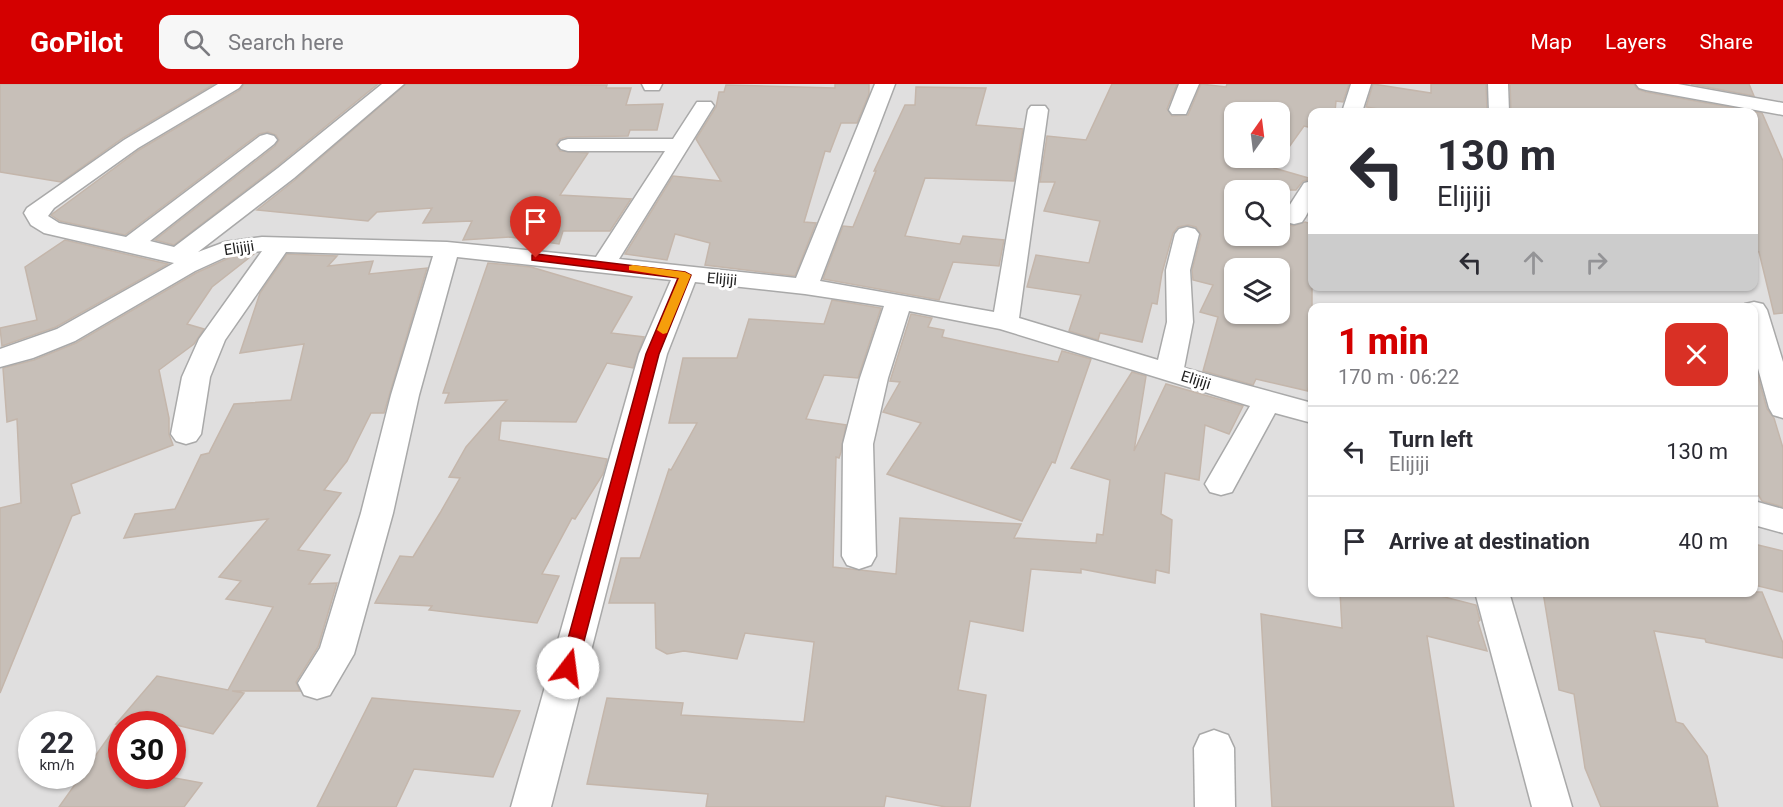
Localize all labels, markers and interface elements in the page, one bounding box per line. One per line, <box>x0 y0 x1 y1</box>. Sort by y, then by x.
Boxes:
search box <box>159 15 579 69</box>
text: GoPilot <box>30 26 123 59</box>
icon: search <box>180 26 213 59</box>
text: Search here <box>228 30 344 55</box>
text: Map <box>1530 30 1572 54</box>
text: Layers <box>1605 30 1666 54</box>
text: Share <box>1699 30 1753 54</box>
north arrow <box>1224 102 1290 168</box>
map controls <box>1224 102 1290 324</box>
text: 130 m <box>1437 131 1556 180</box>
icon: left <box>1338 132 1416 210</box>
button: search <box>1224 180 1290 246</box>
text: Elijiji <box>1437 181 1492 213</box>
pin <box>510 196 561 258</box>
icon: arrive <box>519 205 552 238</box>
street label: Elijiji <box>223 237 255 259</box>
icon: left <box>1454 246 1487 279</box>
icon: ahead <box>1517 246 1550 279</box>
icon: right <box>1580 246 1613 279</box>
button: layers <box>1224 258 1290 324</box>
street label: Elijiji <box>706 269 738 289</box>
text: 1 min <box>1338 321 1429 363</box>
button: close <box>1665 323 1728 386</box>
text: 170 m · 06:22 <box>1338 365 1459 389</box>
street label: Elijiji <box>1179 367 1213 393</box>
text: Turn left <box>1389 427 1473 452</box>
icon: left <box>1338 435 1371 468</box>
text: 130 m <box>1666 439 1728 464</box>
text: Elijiji <box>1389 452 1429 476</box>
icon: arrive <box>1338 525 1371 558</box>
text: Arrive at destination <box>1389 529 1590 554</box>
text: 40 m <box>1679 529 1728 554</box>
position arrow <box>536 636 600 700</box>
speed limit sign: 30 <box>108 711 186 789</box>
text: 22 <box>40 725 74 760</box>
text: km/h <box>39 756 75 774</box>

